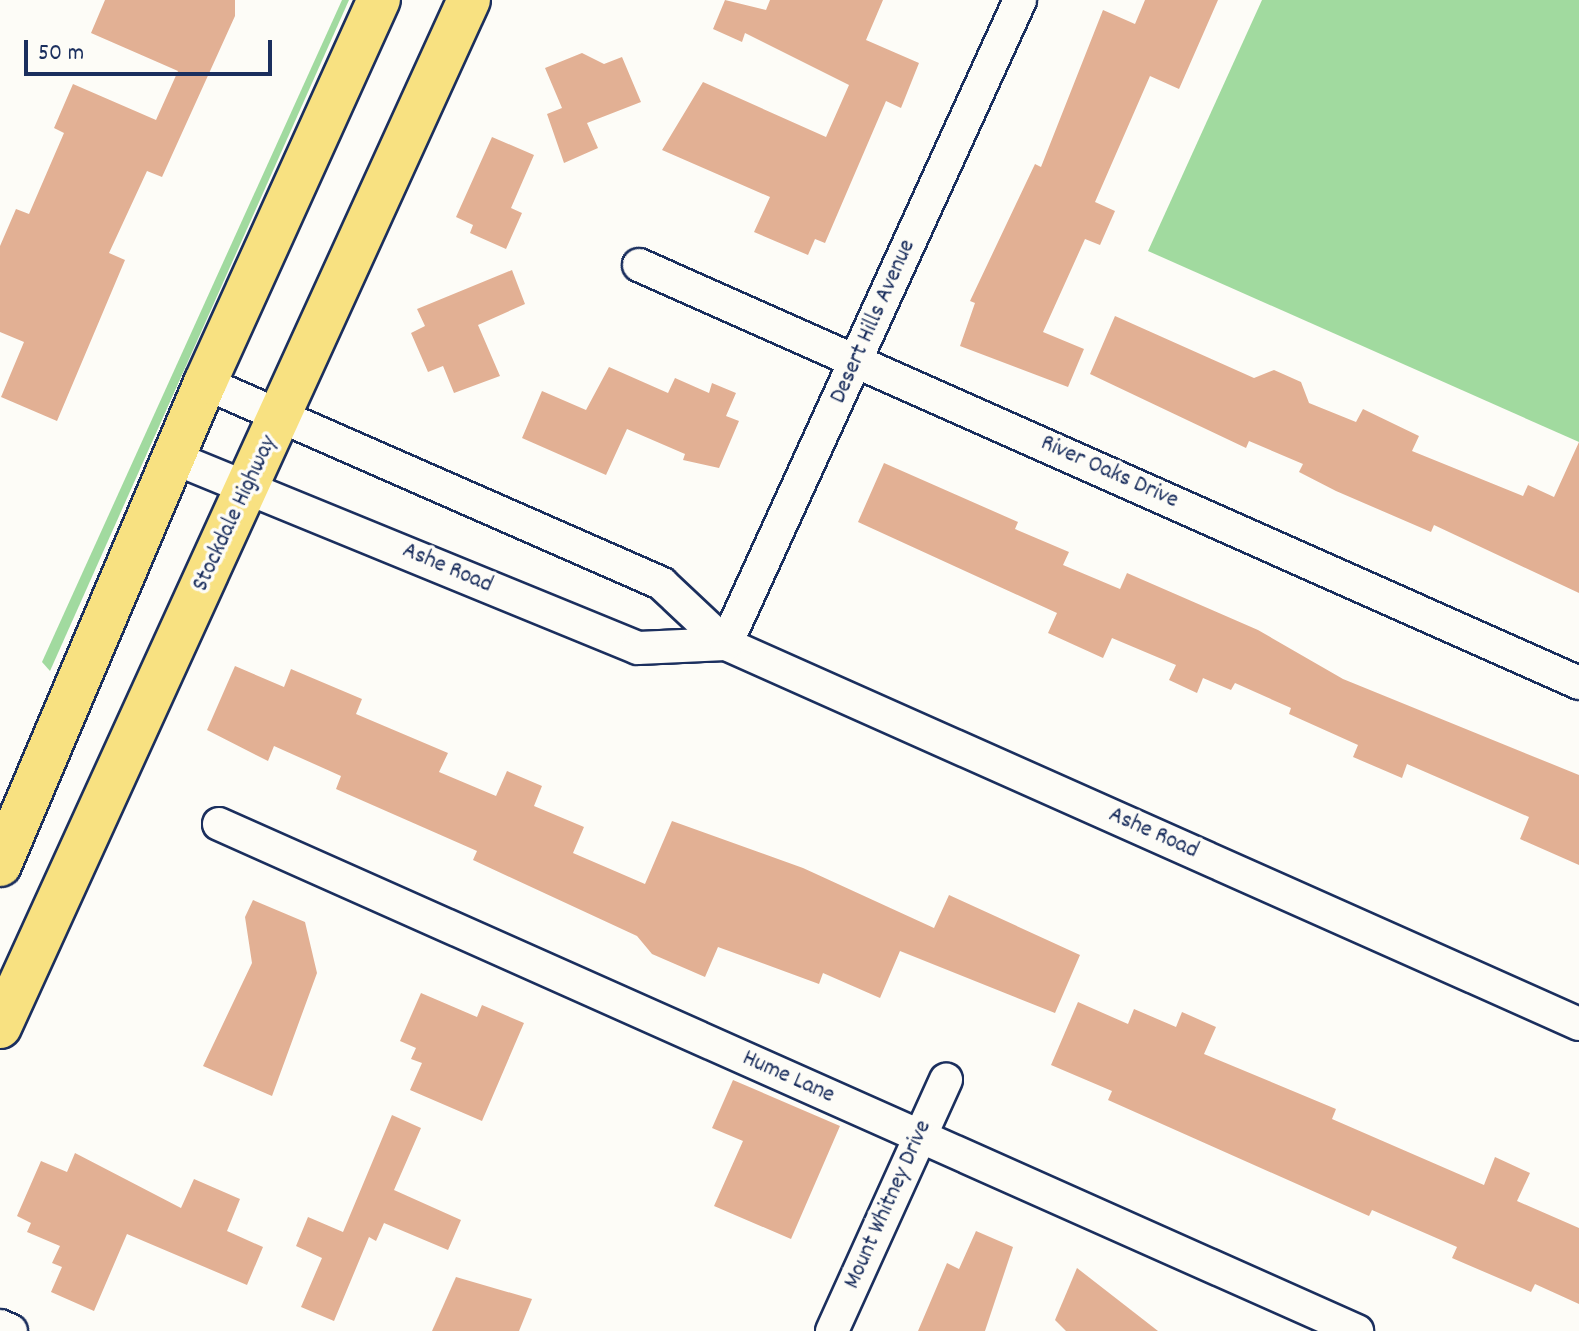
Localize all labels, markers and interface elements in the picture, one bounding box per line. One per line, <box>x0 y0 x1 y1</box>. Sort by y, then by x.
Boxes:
scale bar <box>28 24 276 74</box>
text: 50 m <box>38 37 84 71</box>
street label: Desert Hills Avenue <box>825 236 923 408</box>
street label: River Oaks Drive <box>1036 430 1182 516</box>
street label: Stockdale Highway <box>187 432 285 596</box>
street label: Ashe Road <box>398 537 496 601</box>
street label: Ashe Road <box>1104 801 1202 867</box>
street label: Hume Lane <box>737 1045 839 1111</box>
street label: Mount Whitney Drive <box>839 1116 939 1294</box>

